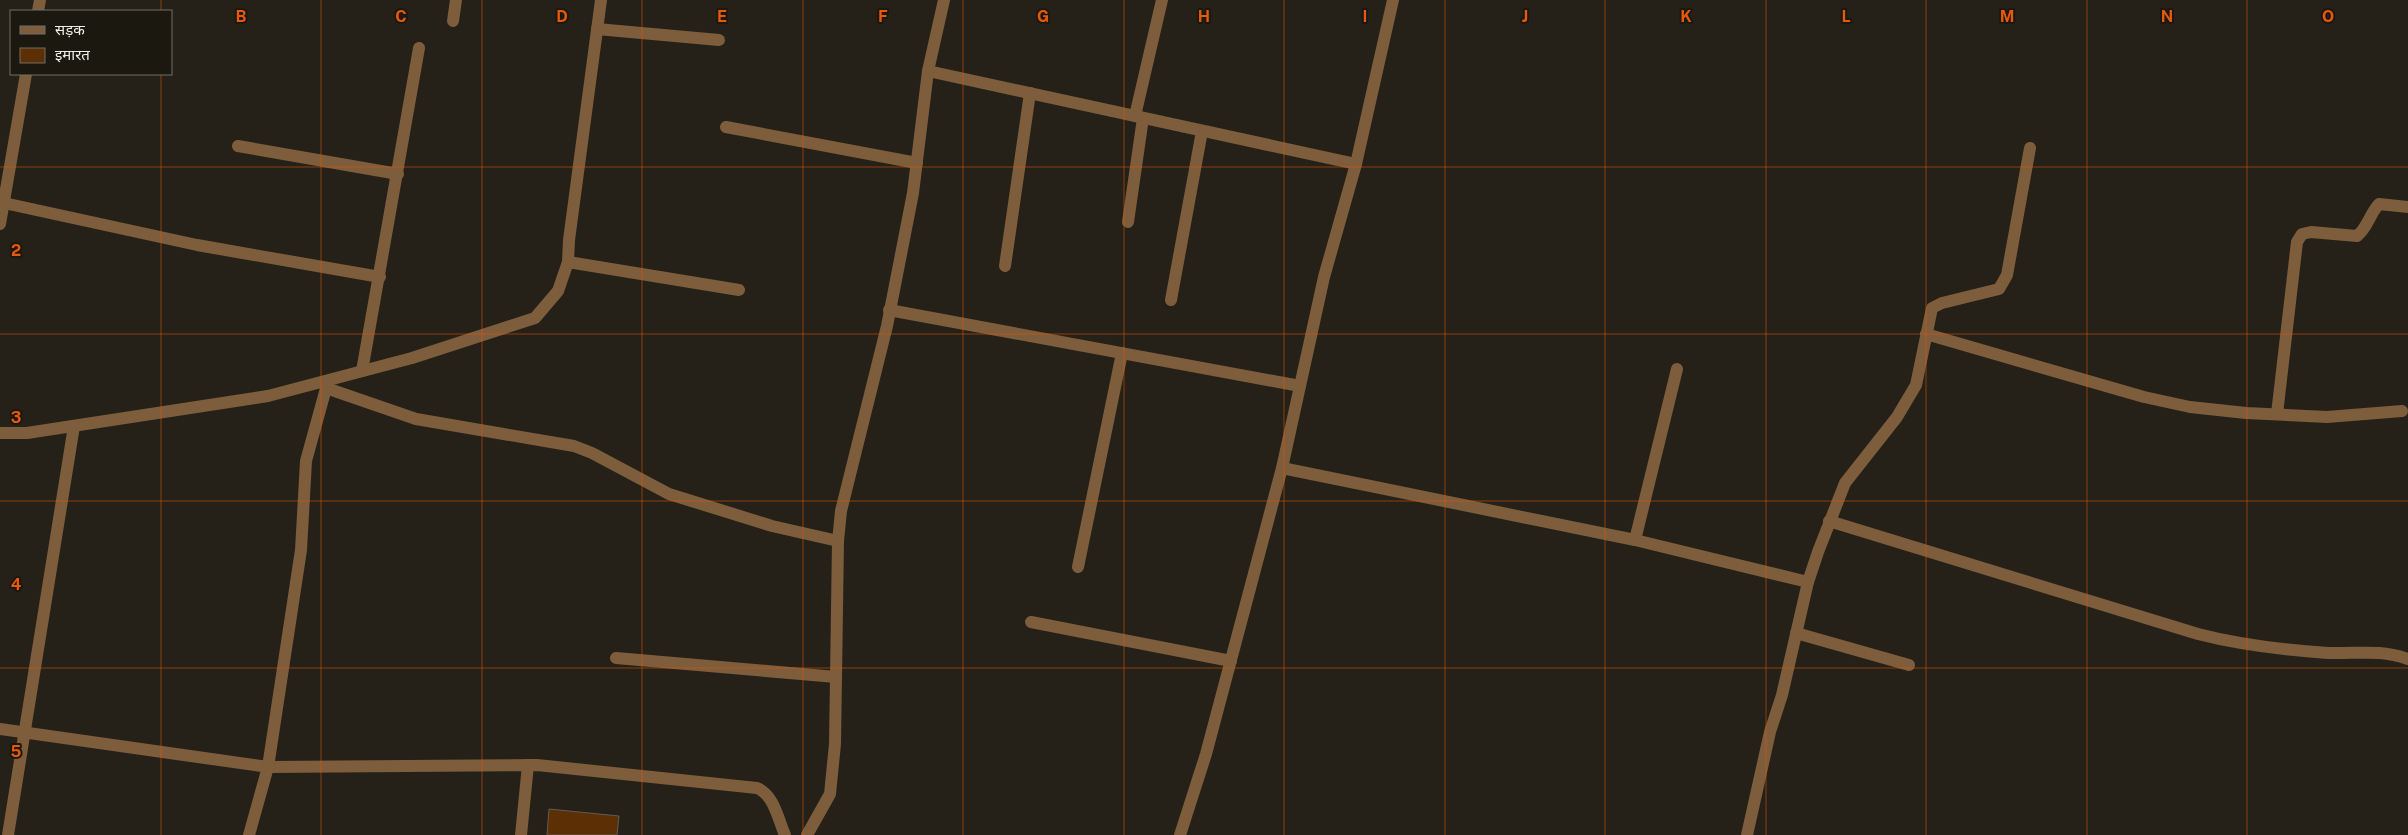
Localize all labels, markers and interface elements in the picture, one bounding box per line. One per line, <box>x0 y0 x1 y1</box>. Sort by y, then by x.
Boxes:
text: B <box>236 7 247 26</box>
text: C <box>395 7 407 26</box>
text: D <box>556 7 568 26</box>
text: E <box>717 7 727 26</box>
text: F <box>878 7 888 26</box>
text: G <box>1037 7 1049 26</box>
text: H <box>1198 7 1210 26</box>
text: I <box>1363 7 1367 26</box>
text: J <box>1522 7 1528 26</box>
text: K <box>1680 7 1692 26</box>
text: L <box>1841 7 1851 26</box>
text: M <box>2000 7 2014 26</box>
text: N <box>2161 7 2173 26</box>
text: O <box>2322 7 2334 26</box>
legend <box>10 10 172 75</box>
text: सड़क <box>55 21 85 38</box>
text: इमारत <box>55 46 90 63</box>
text: 2 <box>11 241 21 260</box>
text: 3 <box>11 408 21 427</box>
text: 4 <box>11 575 22 594</box>
text: 5 <box>11 742 22 761</box>

